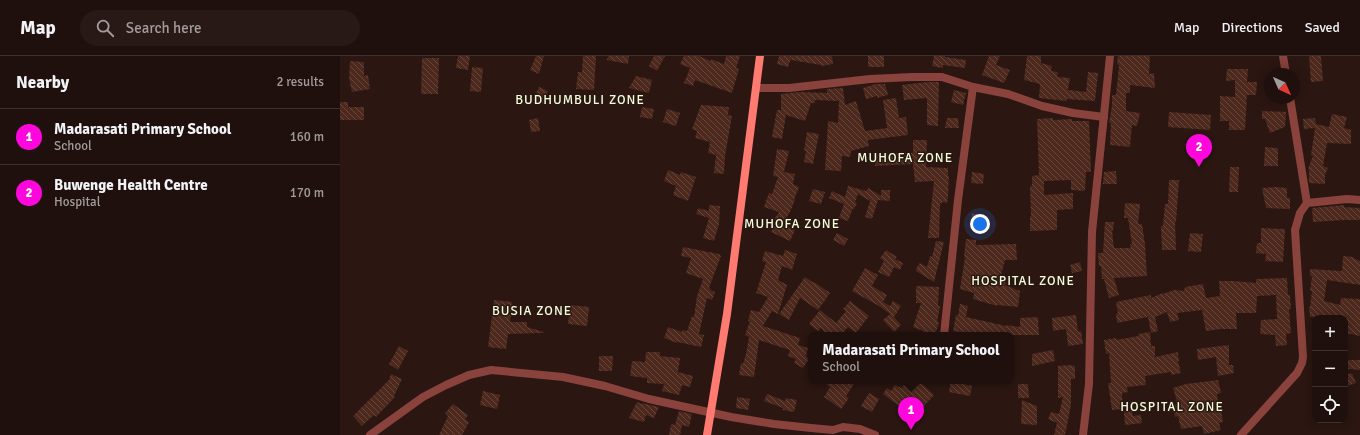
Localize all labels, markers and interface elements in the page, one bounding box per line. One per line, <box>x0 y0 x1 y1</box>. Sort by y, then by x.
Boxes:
search box <box>80 10 360 46</box>
text: Map <box>20 16 56 40</box>
icon: search <box>94 17 116 39</box>
text: Search here <box>126 19 201 37</box>
text: Map <box>1174 19 1200 36</box>
text: Directions <box>1222 19 1283 36</box>
text: Saved <box>1305 19 1340 36</box>
north arrow <box>1264 68 1300 104</box>
text: Nearby <box>16 72 69 93</box>
text: 2 results <box>276 74 324 90</box>
district label: BUDHUMBULI ZONE <box>515 92 645 108</box>
text: Madarasati Primary School <box>54 120 231 138</box>
text: 1 <box>25 129 33 145</box>
text: 160 m <box>290 129 324 145</box>
pin: 2 <box>1186 134 1212 167</box>
text: School <box>54 138 92 154</box>
district label: MUHOFA ZONE <box>857 150 953 166</box>
text: Buwenge Health Centre <box>54 176 208 194</box>
text: 2 <box>25 185 33 201</box>
text: 170 m <box>290 185 324 201</box>
text: Hospital <box>54 194 101 210</box>
your location <box>970 214 990 234</box>
district label: MUHOFA ZONE <box>744 216 840 232</box>
district label: HOSPITAL ZONE <box>971 273 1075 289</box>
district label: BUSIA ZONE <box>492 303 572 319</box>
map controls <box>1312 315 1348 423</box>
button: + <box>1312 315 1348 351</box>
popup <box>808 332 1014 384</box>
text: Madarasati Primary School <box>822 341 1000 359</box>
button: − <box>1312 351 1348 387</box>
text: School <box>822 359 860 375</box>
button: locate <box>1312 387 1348 423</box>
pin: 1 <box>898 397 924 430</box>
district label: HOSPITAL ZONE <box>1120 399 1224 415</box>

